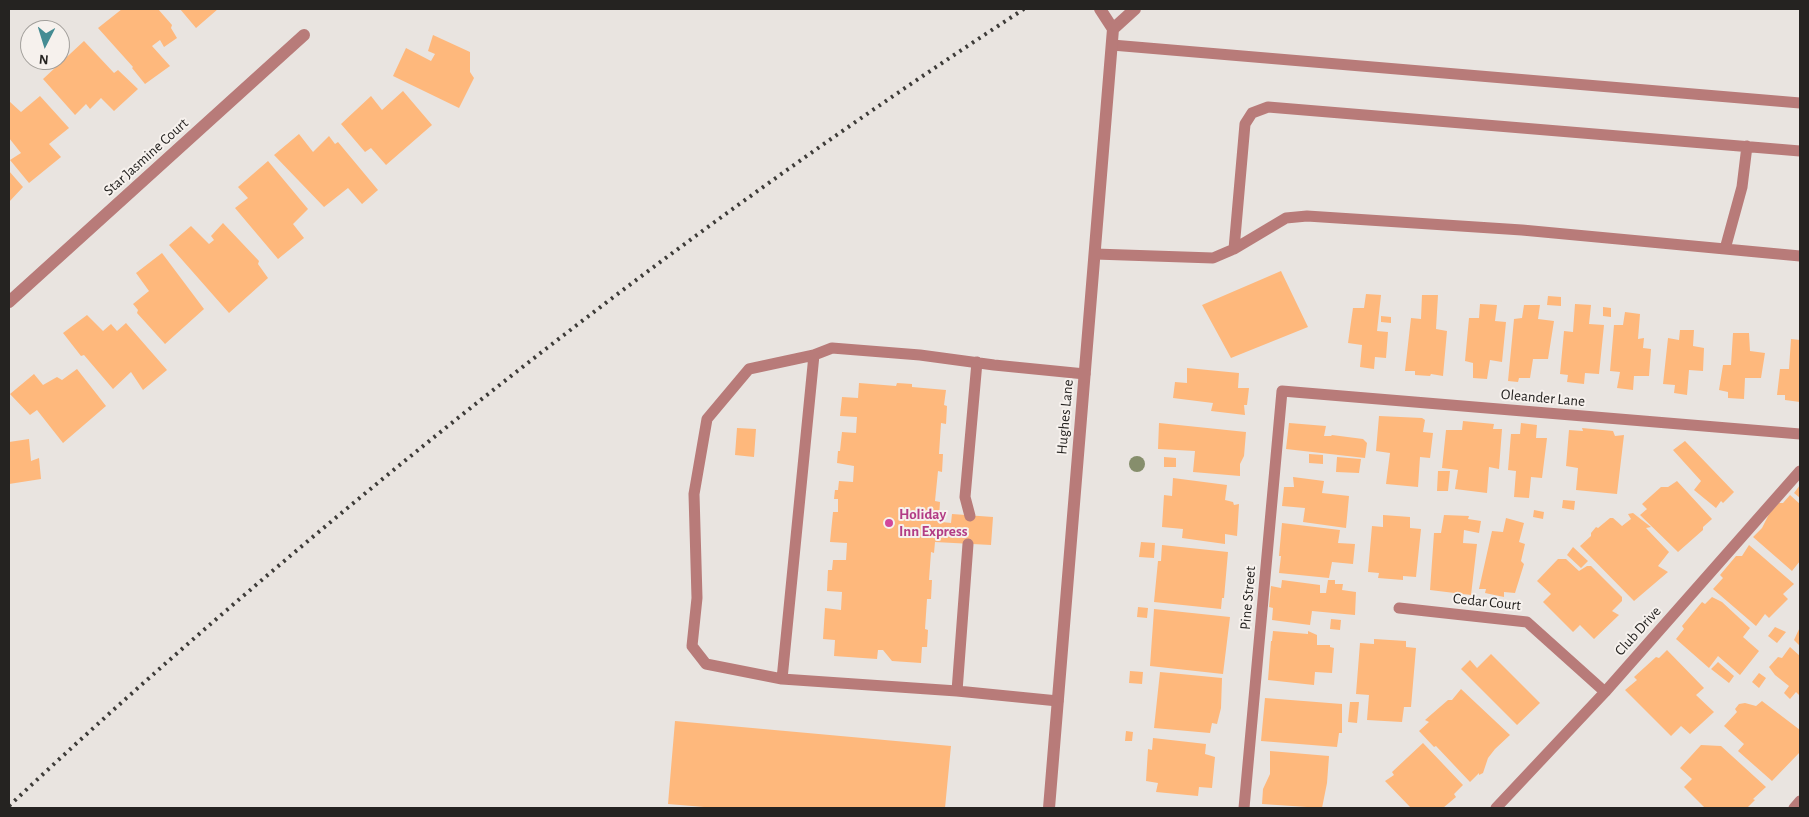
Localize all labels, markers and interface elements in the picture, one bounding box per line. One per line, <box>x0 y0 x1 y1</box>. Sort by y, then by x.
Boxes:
north arrow <box>20 20 70 70</box>
text: N <box>38 52 49 66</box>
street label: Star Jasmine Court <box>100 114 192 200</box>
street label: Hughes Lane <box>1053 379 1077 455</box>
street label: Oleander Lane <box>1500 385 1586 411</box>
place label: Holiday Inn Express <box>899 505 967 540</box>
marker: Holiday Inn Express <box>883 517 895 529</box>
street label: Pine Street <box>1236 565 1260 631</box>
street label: Cedar Court <box>1452 589 1522 615</box>
street label: Club Drive <box>1611 602 1665 660</box>

